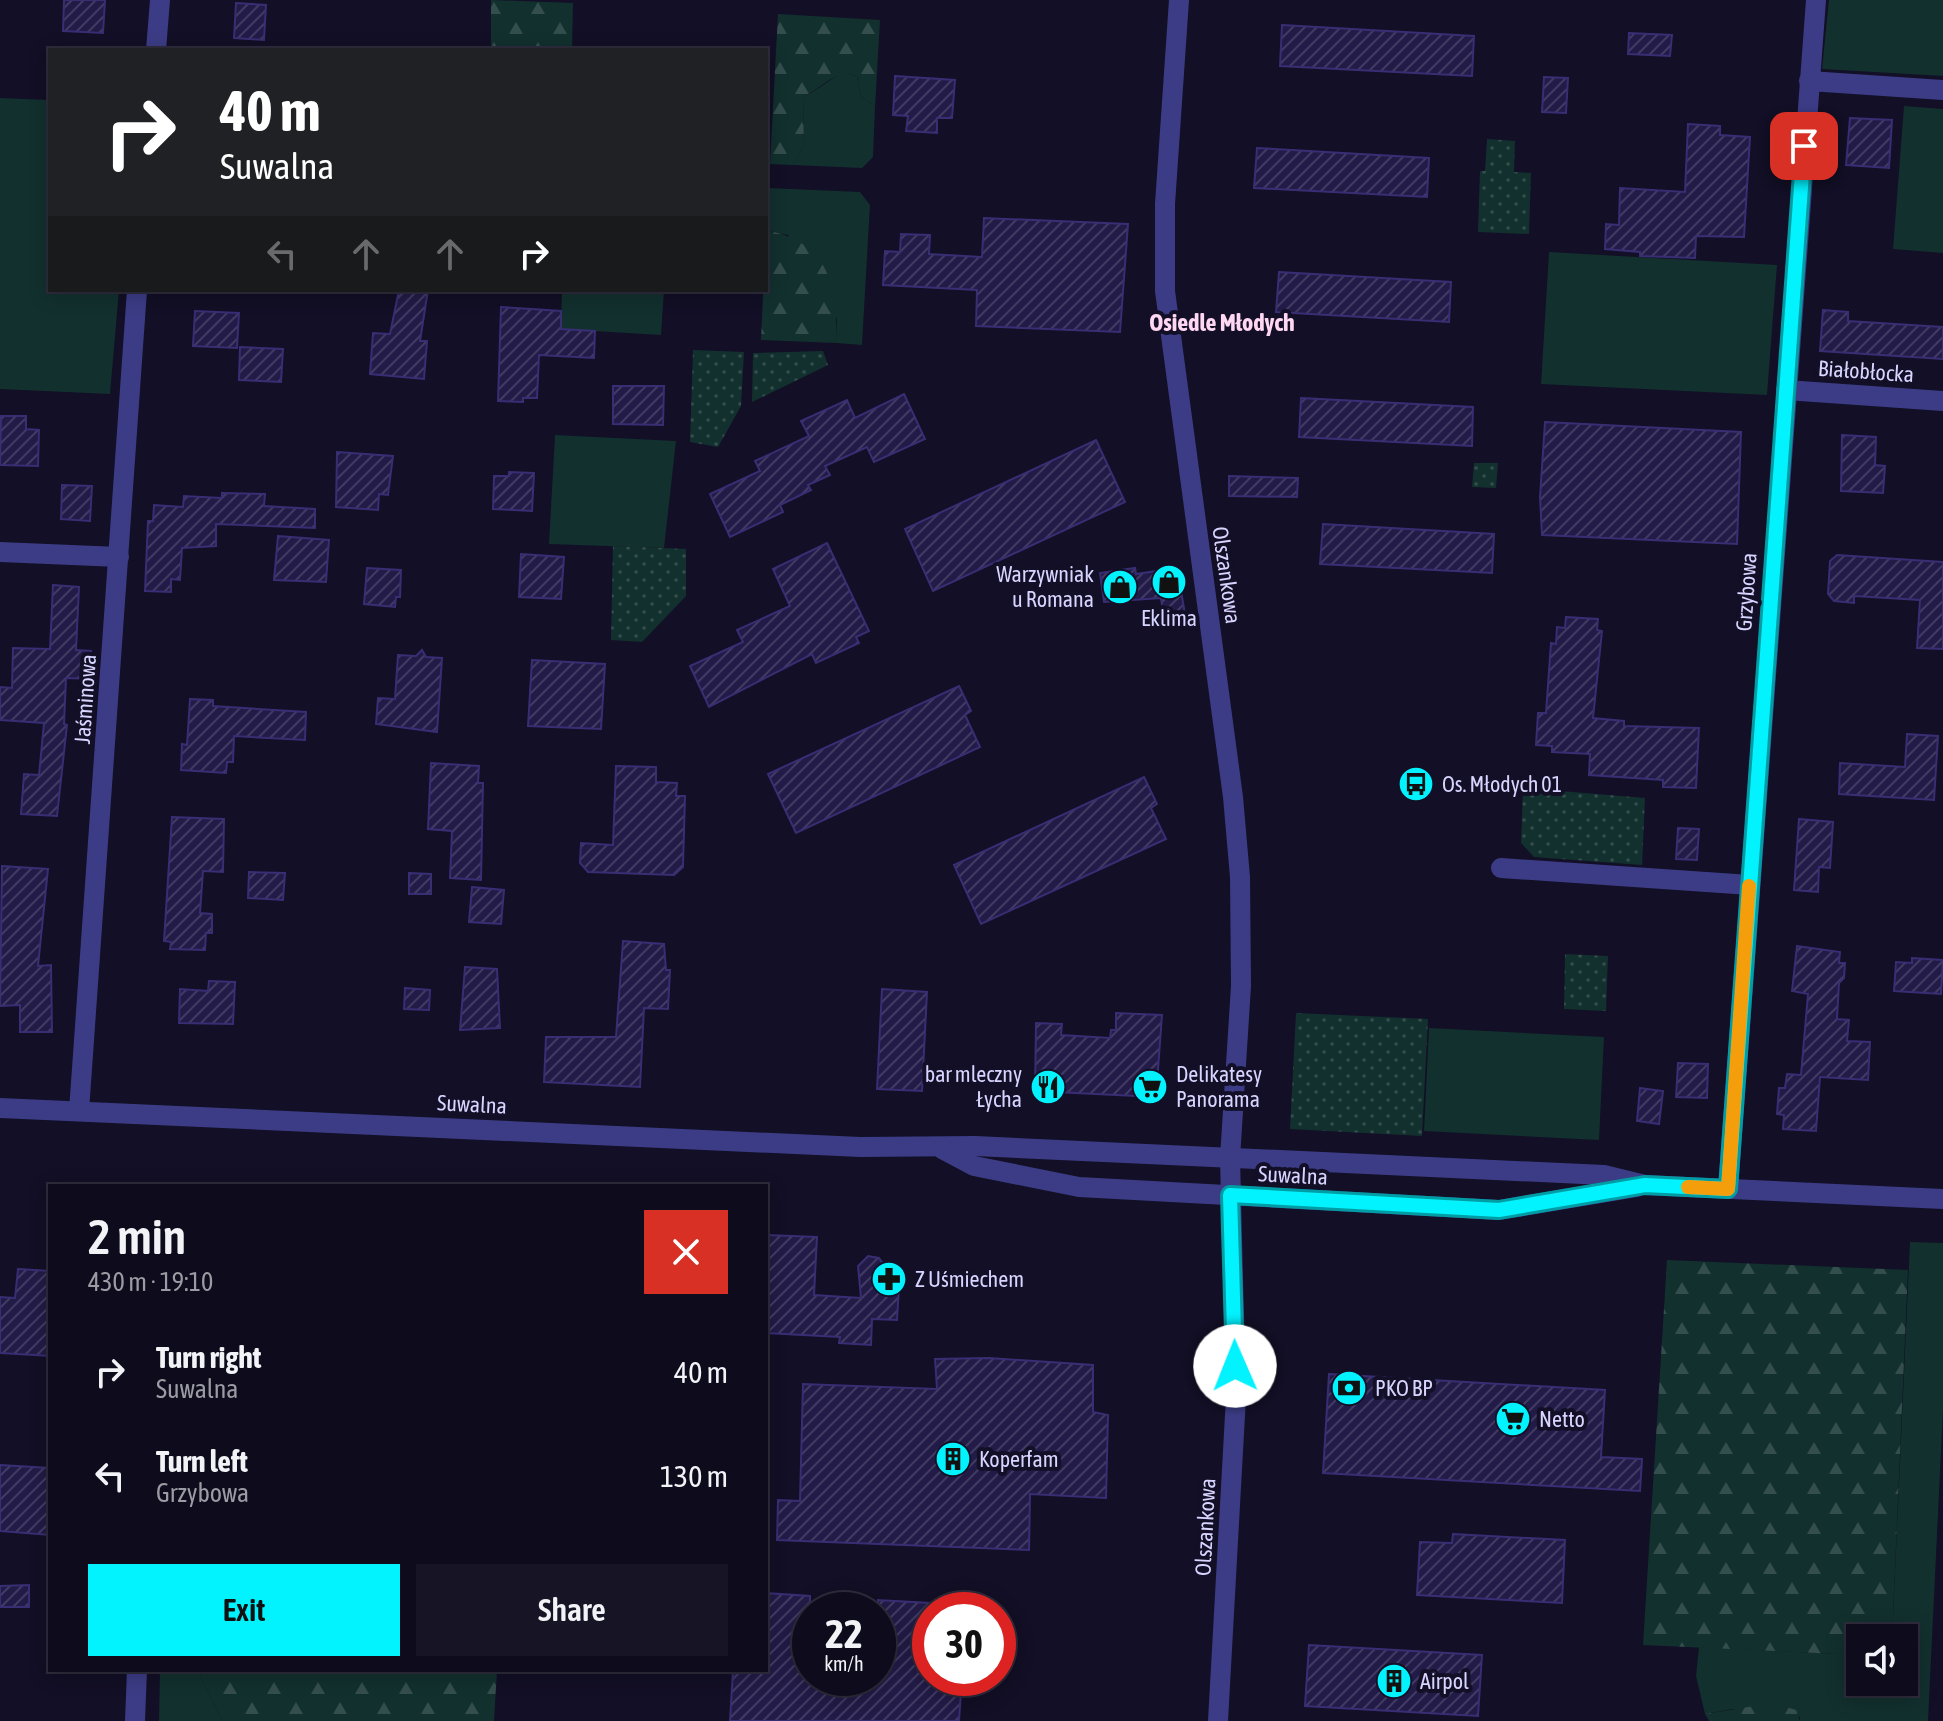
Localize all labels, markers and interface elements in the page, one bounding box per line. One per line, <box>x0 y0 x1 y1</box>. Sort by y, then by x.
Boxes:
text: 40 m <box>220 79 321 143</box>
icon: right <box>88 80 192 184</box>
pin <box>1770 112 1838 180</box>
icon: arrive <box>1782 124 1826 168</box>
text: Suwalna <box>220 145 334 187</box>
icon: left <box>260 232 304 276</box>
icon: ahead <box>344 232 388 276</box>
icon: ahead <box>428 232 472 276</box>
icon: right <box>512 232 556 276</box>
district label: Osiedle Młodych <box>1149 309 1295 336</box>
street label: Białobłocka <box>1817 355 1915 387</box>
street label: Olszankowa <box>1207 525 1247 625</box>
street label: Grzybowa <box>1730 552 1762 632</box>
place label: Warzywniak u Romana <box>996 561 1094 612</box>
shop icon: Eklima <box>1150 563 1188 601</box>
shop icon: Warzywniak u Romana <box>1101 568 1139 606</box>
place label: Eklima <box>1141 605 1197 631</box>
street label: Jaśminowa <box>69 653 101 745</box>
bus stop icon: Os. Młodych 01 <box>1397 765 1435 803</box>
place label: Os. Młodych 01 <box>1442 771 1562 797</box>
place label: bar mleczny Łycha <box>925 1061 1022 1112</box>
place label: Delikatesy Panorama <box>1176 1061 1262 1112</box>
restaurant icon: bar mleczny Łycha <box>1029 1068 1067 1106</box>
supermarket icon: Delikatesy Panorama <box>1131 1068 1169 1106</box>
street label: Suwalna <box>436 1089 508 1119</box>
street label: Suwalna <box>1257 1160 1329 1190</box>
text: 2 min <box>88 1209 186 1264</box>
button: close <box>644 1210 728 1294</box>
pharmacy icon: Z Uśmiechem <box>870 1260 908 1298</box>
place label: Z Uśmiechem <box>915 1266 1024 1292</box>
text: 430 m · 19:10 <box>88 1267 213 1297</box>
position arrow <box>1193 1324 1277 1408</box>
text: Turn right <box>156 1340 262 1374</box>
icon: right <box>88 1350 132 1394</box>
text: 40 m <box>674 1355 728 1389</box>
bank icon: PKO BP <box>1330 1369 1368 1407</box>
text: Suwalna <box>156 1374 238 1404</box>
place label: PKO BP <box>1375 1375 1433 1401</box>
supermarket icon: Netto <box>1494 1400 1532 1438</box>
place label: Netto <box>1539 1406 1585 1432</box>
building icon: Koperfam <box>934 1440 972 1478</box>
text: Turn left <box>156 1444 248 1478</box>
place label: Koperfam <box>979 1446 1059 1472</box>
icon: left <box>88 1454 132 1498</box>
text: 130 m <box>660 1459 728 1493</box>
street label: Olszankowa <box>1189 1477 1221 1577</box>
text: Grzybowa <box>156 1478 249 1508</box>
button: Exit <box>88 1564 400 1656</box>
button: Share <box>416 1564 728 1656</box>
speed limit sign: 30 <box>912 1592 1016 1696</box>
text: 22 <box>825 1611 863 1656</box>
map controls <box>1846 1624 1918 1696</box>
button: sound <box>1846 1624 1918 1696</box>
text: km/h <box>824 1652 864 1675</box>
building icon: Airpol <box>1375 1662 1413 1700</box>
place label: Airpol <box>1420 1668 1469 1694</box>

